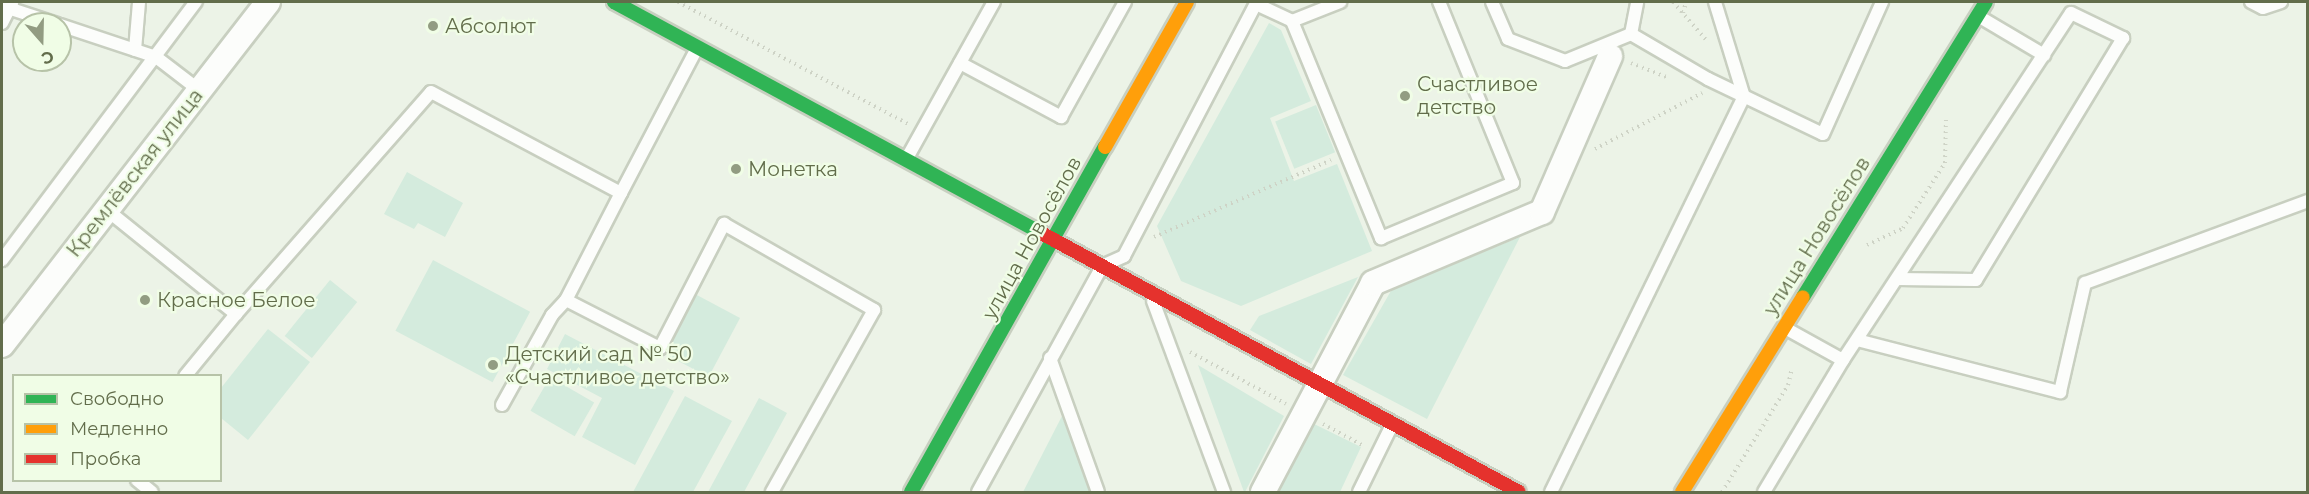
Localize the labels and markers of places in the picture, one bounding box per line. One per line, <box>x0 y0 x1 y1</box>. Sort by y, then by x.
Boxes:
place label: Абсолют <box>445 14 536 38</box>
marker: Абсолют <box>426 19 440 33</box>
place label: Счастливое детство <box>1417 72 1538 119</box>
marker: Счастливое детство <box>1398 89 1412 103</box>
place label: Монетка <box>748 157 838 181</box>
marker: Монетка <box>729 162 743 176</box>
place label: Красное Белое <box>157 288 316 312</box>
marker: Красное Белое <box>138 293 152 307</box>
place label: Детский сад № 50 «Счастливое детство» <box>505 342 730 389</box>
marker: Детский сад № 50 «Счастливое детство» <box>486 358 500 372</box>

